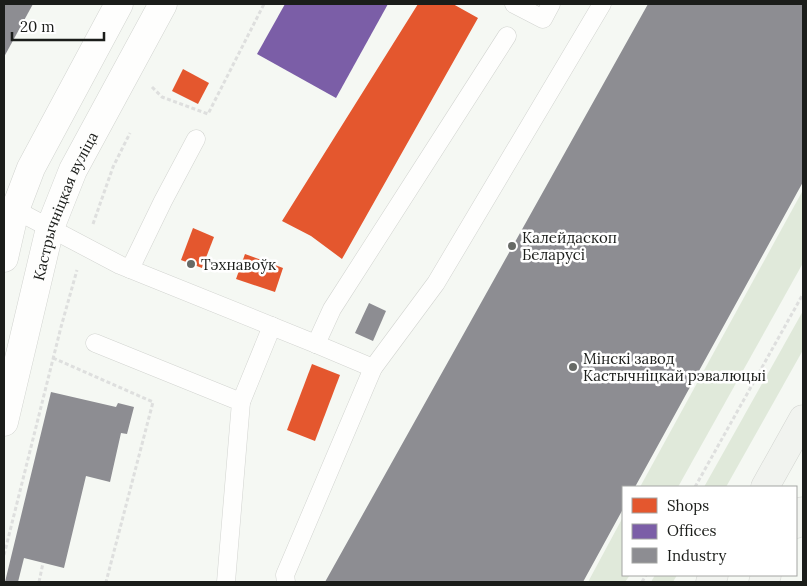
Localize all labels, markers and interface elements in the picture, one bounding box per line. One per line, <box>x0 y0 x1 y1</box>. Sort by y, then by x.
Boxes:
scale bar <box>12 10 105 42</box>
text: 20 m <box>20 17 55 36</box>
street label: Кастрычніцкая вуліца <box>28 128 102 282</box>
place label: Калейдаскоп Беларусі <box>522 228 617 264</box>
marker: Калейдаскоп Беларусі <box>506 240 518 252</box>
place label: Тэхнавоўк <box>201 255 276 274</box>
marker: Тэхнавоўк <box>185 258 197 270</box>
place label: Мінскі завод Кастычніцкай рэвалюцыі <box>583 349 766 385</box>
marker: Мінскі завод Кастычніцкай рэвалюцыі <box>567 361 579 373</box>
legend <box>622 486 797 576</box>
text: Shops <box>667 496 709 515</box>
text: Offices <box>667 521 717 540</box>
text: Industry <box>667 546 726 565</box>

